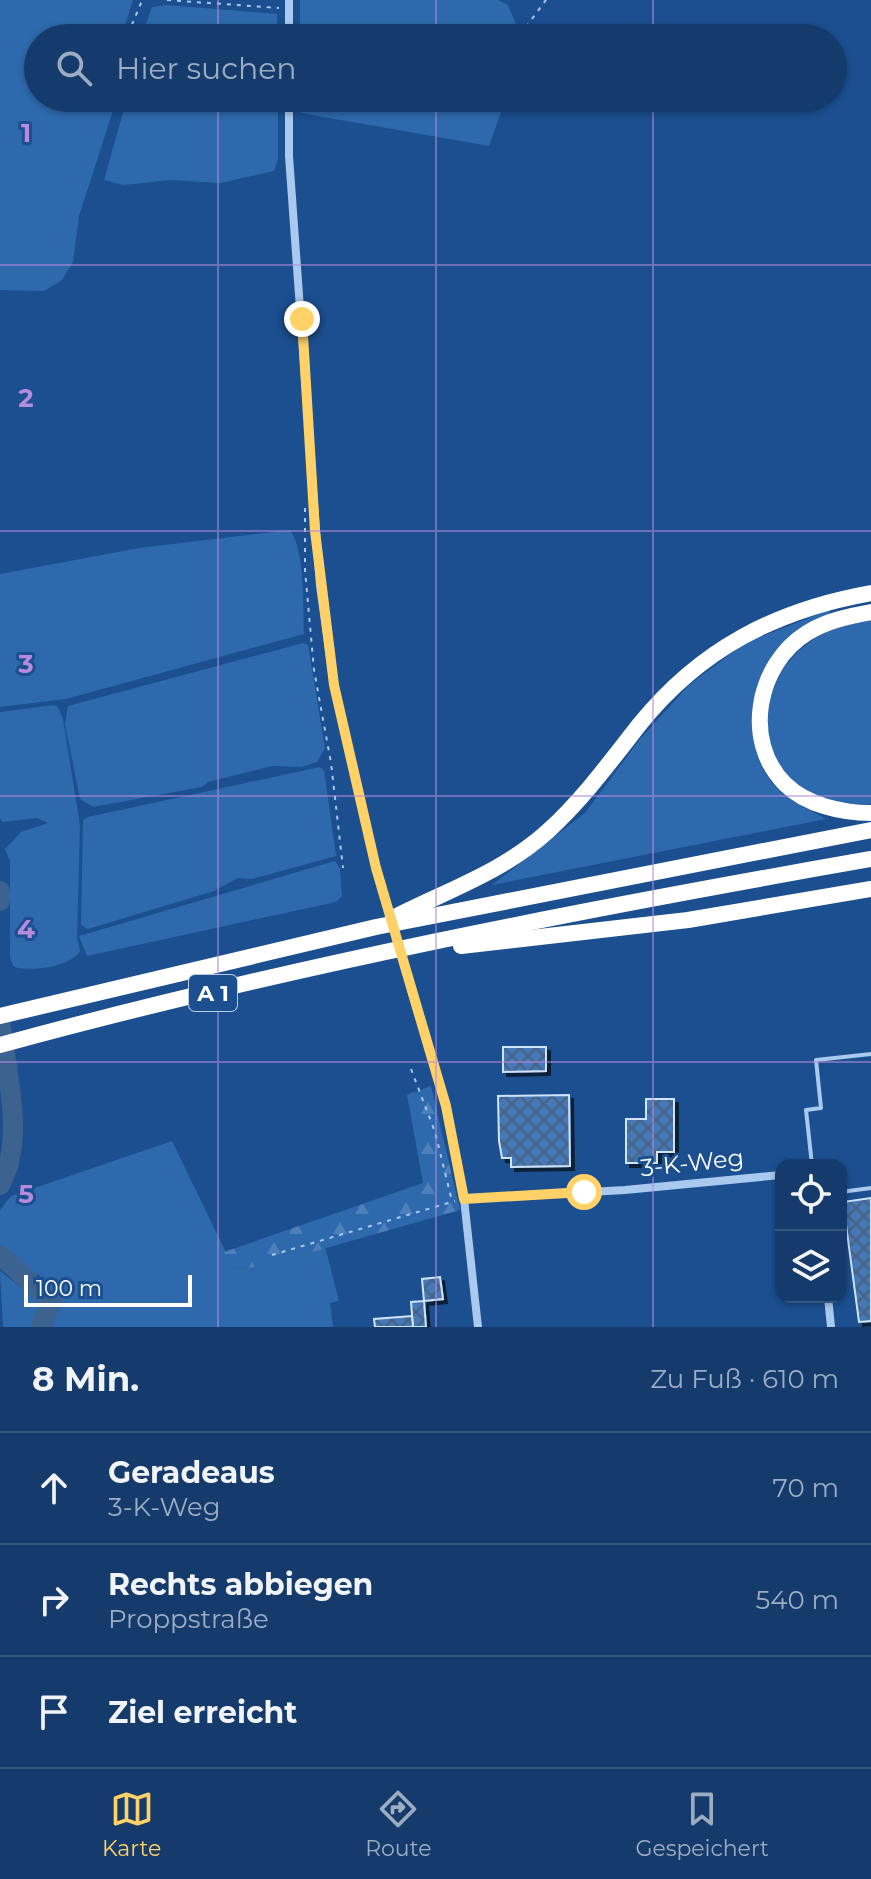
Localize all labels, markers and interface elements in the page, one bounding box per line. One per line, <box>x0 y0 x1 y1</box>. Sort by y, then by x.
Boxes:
search box <box>24 24 847 112</box>
icon: search <box>52 46 96 90</box>
text: Hier suchen <box>116 50 297 87</box>
text: 1 <box>21 117 31 149</box>
route end <box>284 301 320 337</box>
text: 2 <box>18 382 34 414</box>
text: 3 <box>17 648 34 680</box>
text: 4 <box>17 913 35 945</box>
road number: A 1 <box>189 975 237 1011</box>
street label: 3-K-Weg <box>639 1143 745 1182</box>
map controls <box>775 1159 847 1303</box>
button: locate <box>775 1159 847 1231</box>
route start <box>566 1174 602 1210</box>
text: 5 <box>18 1178 34 1210</box>
button: layers <box>775 1231 847 1303</box>
scale bar <box>24 1271 192 1307</box>
text: 100 m <box>36 1275 102 1302</box>
text: 8 Min. <box>32 1358 139 1400</box>
text: Zu Fuß · 610 m <box>650 1363 839 1395</box>
text: Geradeaus <box>108 1454 275 1491</box>
icon: ahead <box>32 1466 76 1510</box>
text: 70 m <box>773 1472 839 1504</box>
text: 3-K-Weg <box>108 1491 221 1523</box>
text: Rechts abbiegen <box>108 1566 373 1603</box>
icon: right <box>32 1578 76 1622</box>
text: 540 m <box>755 1584 839 1616</box>
text: Proppstraße <box>108 1603 269 1635</box>
icon: arrive <box>32 1690 76 1734</box>
text: Ziel erreicht <box>108 1694 297 1731</box>
tab: Karte <box>102 1787 161 1862</box>
tab: Route <box>365 1787 431 1862</box>
tab: Gespeichert <box>635 1787 769 1862</box>

